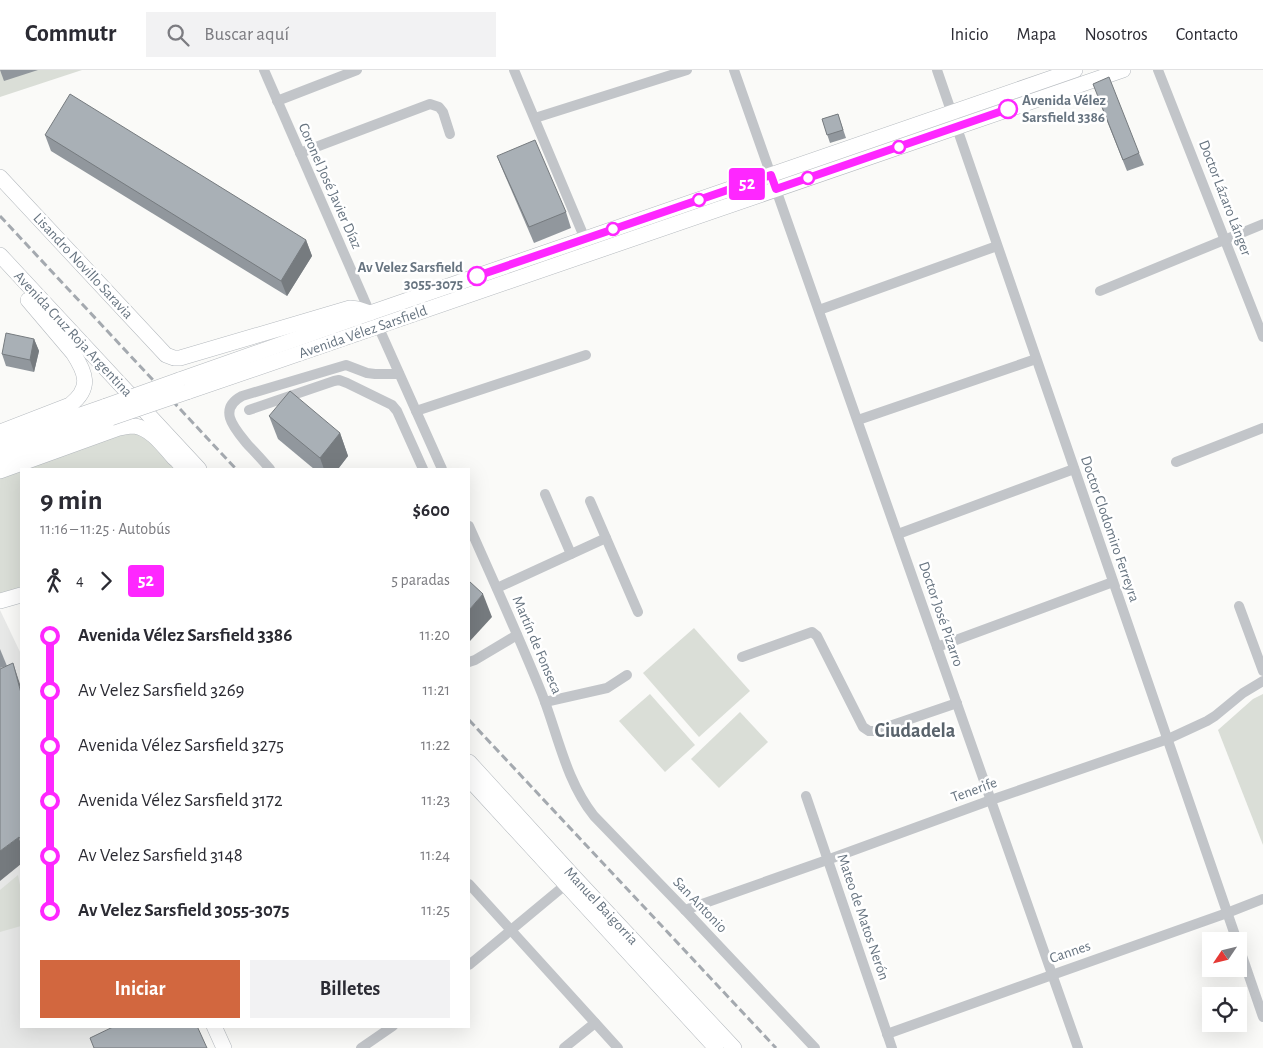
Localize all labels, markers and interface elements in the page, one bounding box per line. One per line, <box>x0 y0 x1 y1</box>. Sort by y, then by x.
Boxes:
search box <box>146 12 496 57</box>
icon: search <box>164 21 192 49</box>
text: Commutr <box>25 22 116 46</box>
text: Buscar aquí <box>204 25 289 44</box>
text: Inicio <box>950 26 989 44</box>
text: Mapa <box>1017 26 1056 44</box>
text: Nosotros <box>1084 26 1148 44</box>
text: Contacto <box>1176 26 1238 44</box>
place label: Avenida Vélez Sarsfield 3386 <box>1022 93 1106 125</box>
marker: Avenida Vélez Sarsfield 3386 <box>998 99 1018 119</box>
street label: Coronel José Javier Díaz <box>295 121 365 251</box>
street label: Doctor Lázaro Lánger <box>1196 138 1254 258</box>
unlabelled marker <box>892 140 906 154</box>
line badge: 52 <box>724 168 770 200</box>
unlabelled marker <box>801 171 815 185</box>
text: 52 <box>739 175 755 193</box>
unlabelled marker <box>692 193 706 207</box>
street label: Lisandro Novillo Saravia <box>30 210 136 322</box>
unlabelled marker <box>606 222 620 236</box>
place label: Av Velez Sarsfield 3055-3075 <box>357 260 463 292</box>
marker: Av Velez Sarsfield 3055-3075 <box>467 266 487 286</box>
street label: Avenida Cruz Roja Argentina <box>11 268 135 400</box>
street label: Avenida Vélez Sarsfield <box>297 303 429 361</box>
street label: Doctor Clodomiro Ferreyra <box>1078 454 1142 604</box>
text: 9 min <box>40 487 102 515</box>
text: $600 <box>412 501 450 520</box>
text: 11:16 – 11:25 · Autobús <box>40 521 170 537</box>
street label: Doctor José Pizarro <box>916 560 966 668</box>
icon: walk <box>40 567 68 595</box>
icon: forward <box>92 567 120 595</box>
text: 4 <box>76 572 84 588</box>
text: 52 <box>138 572 154 590</box>
text: 5 paradas <box>391 572 450 588</box>
street label: Martín de Fonseca <box>510 594 564 696</box>
text: Avenida Vélez Sarsfield 3386 <box>78 626 292 645</box>
text: 11:20 <box>420 627 450 643</box>
text: Av Velez Sarsfield 3269 <box>78 681 245 700</box>
text: 11:21 <box>423 682 450 698</box>
district label: Ciudadela <box>875 721 956 741</box>
text: Avenida Vélez Sarsfield 3275 <box>78 736 284 755</box>
text: 11:22 <box>421 737 450 753</box>
street label: Tenerife <box>949 775 999 805</box>
text: Avenida Vélez Sarsfield 3172 <box>78 791 283 810</box>
text: 11:23 <box>421 792 450 808</box>
text: Av Velez Sarsfield 3148 <box>78 846 243 865</box>
text: 11:24 <box>420 847 450 863</box>
street label: Mateo de Matos Nerón <box>834 852 892 982</box>
street label: Manuel Baigorria <box>561 864 641 948</box>
street label: San Antonio <box>670 874 730 936</box>
text: Av Velez Sarsfield 3055-3075 <box>78 901 289 920</box>
text: 11:25 <box>421 902 450 918</box>
north arrow <box>1202 932 1248 978</box>
map controls <box>1202 932 1247 1032</box>
street label: Cannes <box>1048 938 1092 966</box>
button: Iniciar <box>40 960 240 1018</box>
button: Billetes <box>250 960 450 1018</box>
button: locate <box>1202 987 1247 1032</box>

